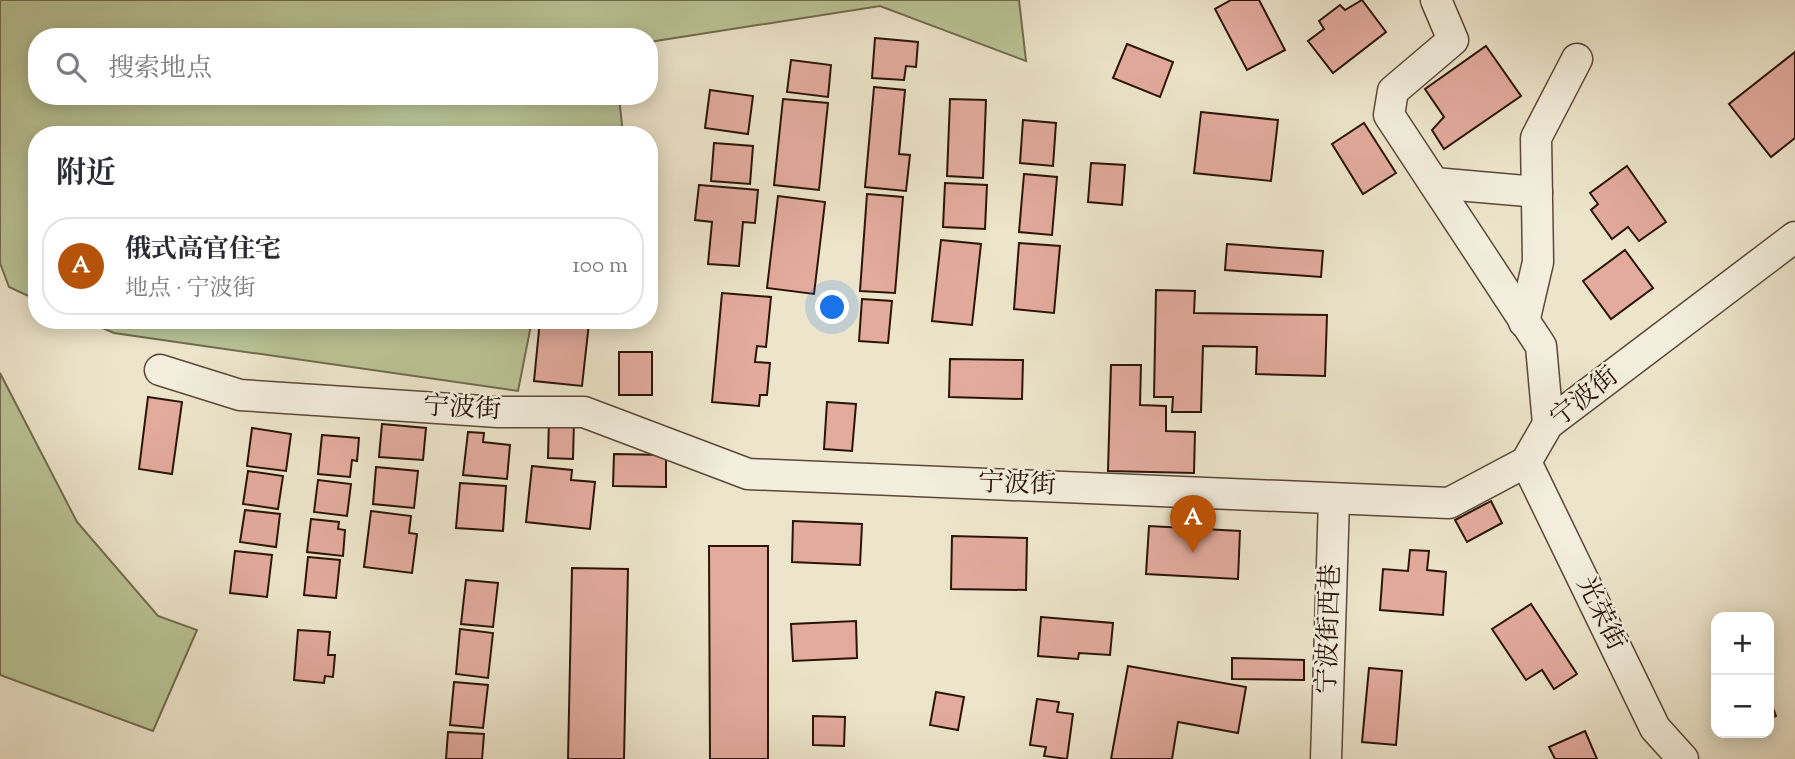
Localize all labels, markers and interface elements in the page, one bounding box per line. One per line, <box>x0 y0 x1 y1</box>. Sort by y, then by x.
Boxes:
search box <box>28 28 658 105</box>
icon: search <box>52 48 90 86</box>
text: 搜索地点 <box>108 51 212 88</box>
text: 附近 <box>56 153 116 196</box>
text: 俄式高官住宅 <box>125 232 281 269</box>
text: A <box>72 250 90 283</box>
text: 100 m <box>572 250 628 283</box>
text: 地点 · 宁波街 <box>125 273 256 306</box>
your location <box>815 290 849 324</box>
street label: 宁波街 <box>1543 359 1627 437</box>
street label: 宁波街 <box>422 388 502 430</box>
street label: 宁波街 <box>977 465 1057 505</box>
pin: A <box>1170 495 1216 553</box>
street label: 宁波街西巷 <box>1309 563 1351 695</box>
street label: 光荣街 <box>1566 571 1634 657</box>
map controls <box>1711 612 1774 738</box>
button: + <box>1711 612 1774 675</box>
button: − <box>1711 675 1774 738</box>

